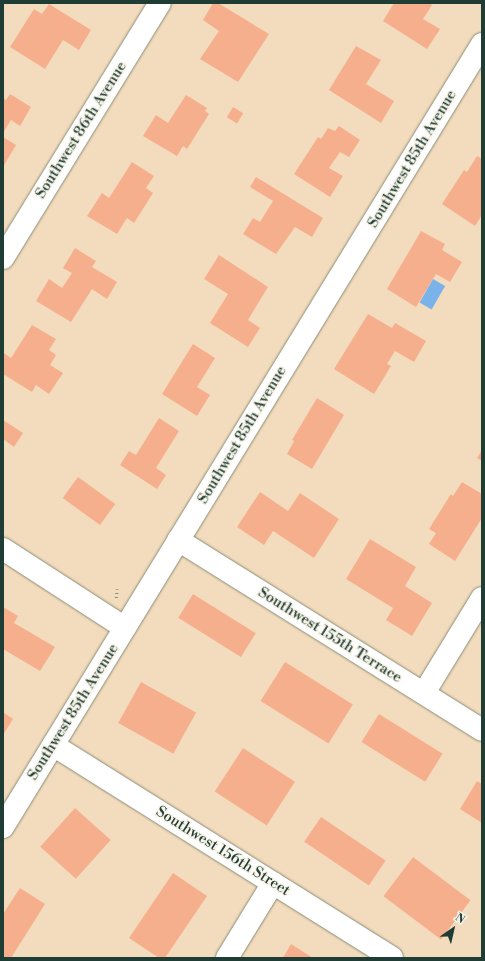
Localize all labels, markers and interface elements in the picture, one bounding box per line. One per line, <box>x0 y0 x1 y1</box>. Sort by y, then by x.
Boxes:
street label: Southwest 86th Avenue <box>31 58 131 202</box>
street label: Southwest 85th Avenue <box>364 87 460 231</box>
street label: Southwest 85th Avenue <box>194 363 290 507</box>
street label: Southwest 155th Terrace <box>255 583 405 687</box>
street label: Southwest 85th Avenue <box>24 641 122 783</box>
street label: Southwest 156th Street <box>153 802 293 900</box>
north arrow <box>433 909 473 949</box>
text: N <box>452 911 467 927</box>

